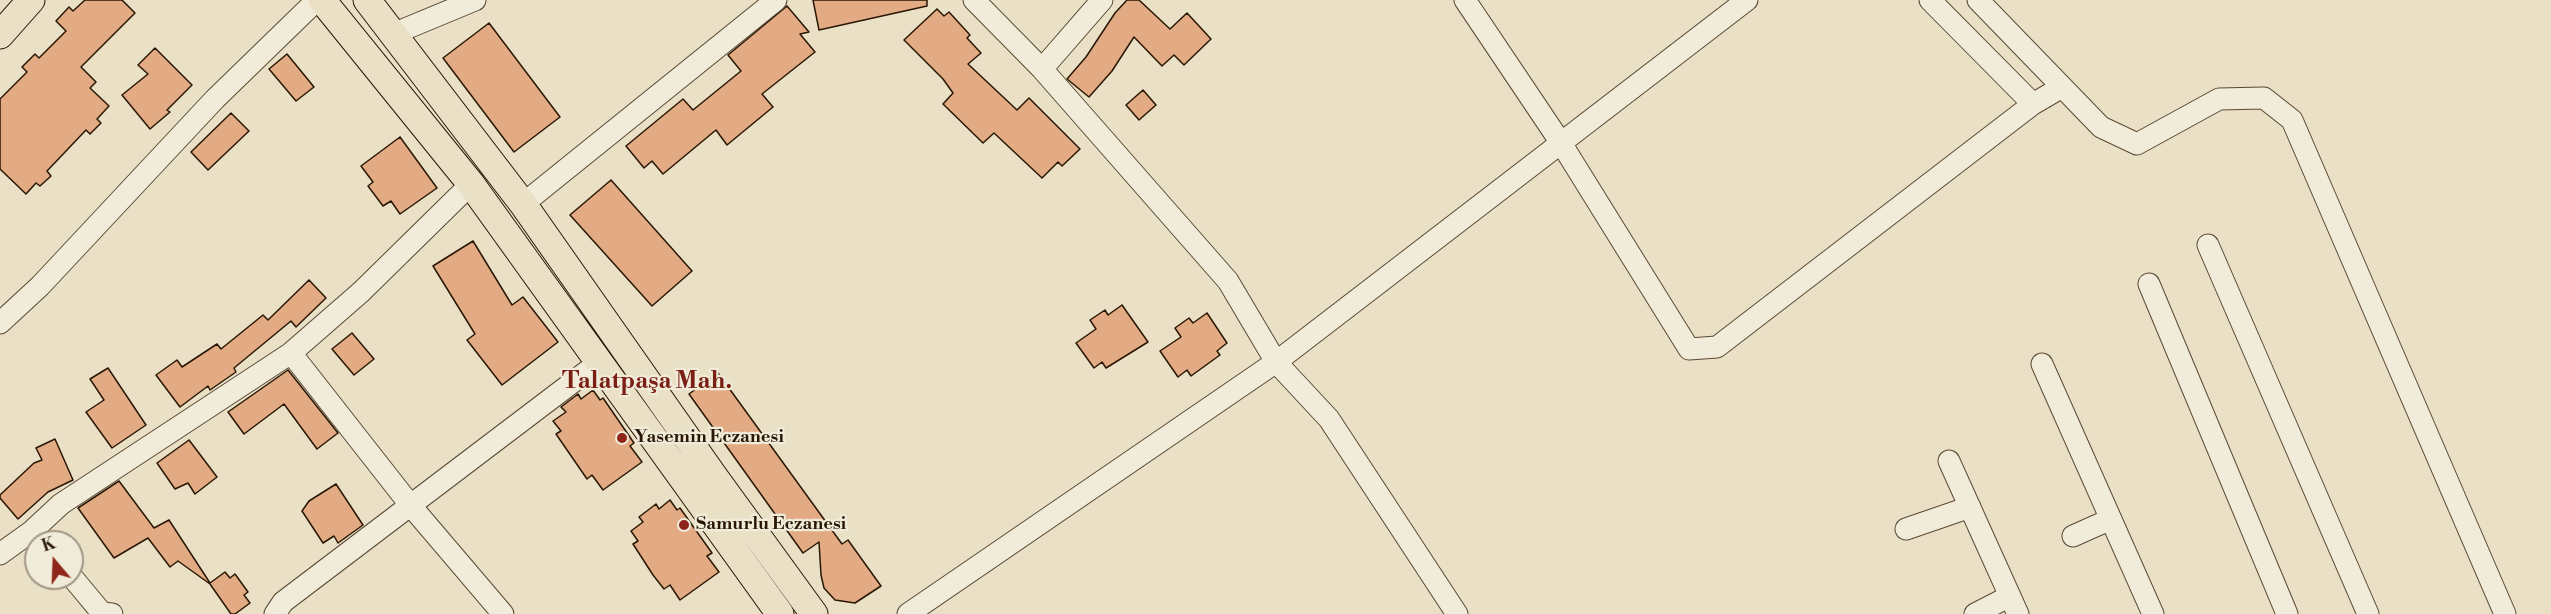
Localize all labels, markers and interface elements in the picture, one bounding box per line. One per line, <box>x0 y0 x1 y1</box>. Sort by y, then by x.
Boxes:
district label: Talatpaşa Mah. <box>562 368 732 396</box>
place label: Yasemin Eczanesi <box>634 427 784 449</box>
marker: Yasemin Eczanesi <box>615 431 629 445</box>
place label: Samurlu Eczanesi <box>696 514 846 536</box>
marker: Samurlu Eczanesi <box>677 518 691 532</box>
north arrow <box>24 530 84 590</box>
text: K <box>39 533 58 556</box>

